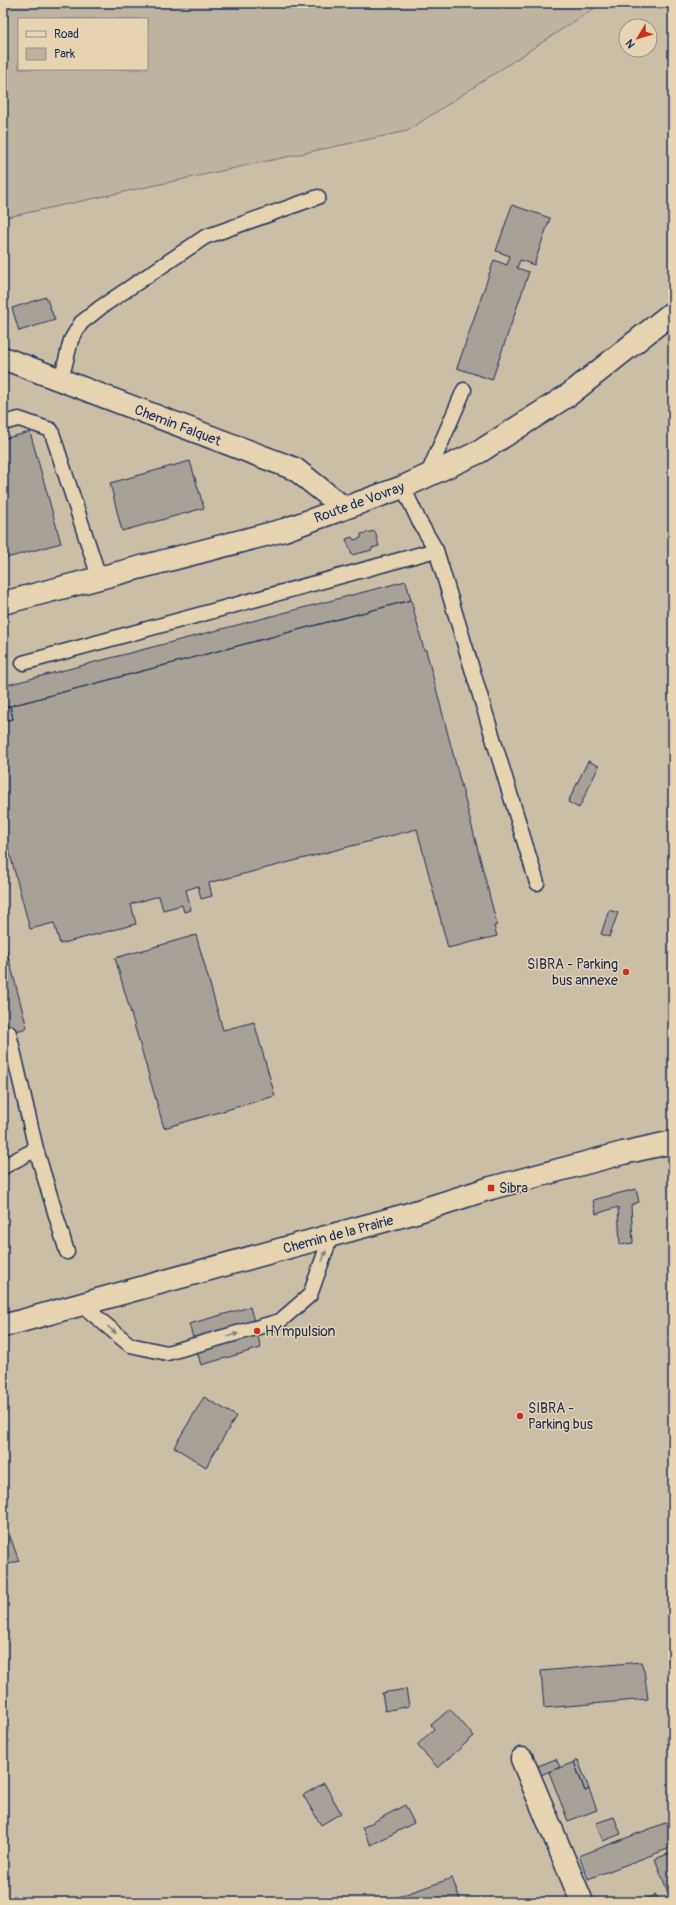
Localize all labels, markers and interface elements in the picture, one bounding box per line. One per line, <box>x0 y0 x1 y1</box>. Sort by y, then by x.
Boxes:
legend <box>18 18 148 70</box>
north arrow <box>618 18 658 58</box>
text: Road <box>54 27 79 42</box>
text: N <box>623 36 638 51</box>
text: Park <box>54 47 75 62</box>
street label: Chemin Falquet <box>132 401 224 450</box>
street label: Route de Vovray <box>312 478 407 527</box>
place label: SIBRA - Parking bus annexe <box>527 956 618 989</box>
marker: SIBRA - Parking bus annexe <box>621 967 631 977</box>
place label: Sibra <box>499 1180 528 1197</box>
marker: Sibra <box>486 1183 496 1193</box>
street label: Chemin de la Prairie <box>281 1212 395 1257</box>
one-way arrow <box>321 1250 327 1262</box>
place label: HYmpulsion <box>265 1323 336 1340</box>
one-way arrow <box>107 1325 117 1334</box>
marker: HYmpulsion <box>252 1326 262 1336</box>
one-way arrow <box>227 1332 239 1338</box>
place label: SIBRA - Parking bus <box>528 1400 594 1433</box>
marker: SIBRA - Parking bus <box>515 1411 525 1421</box>

